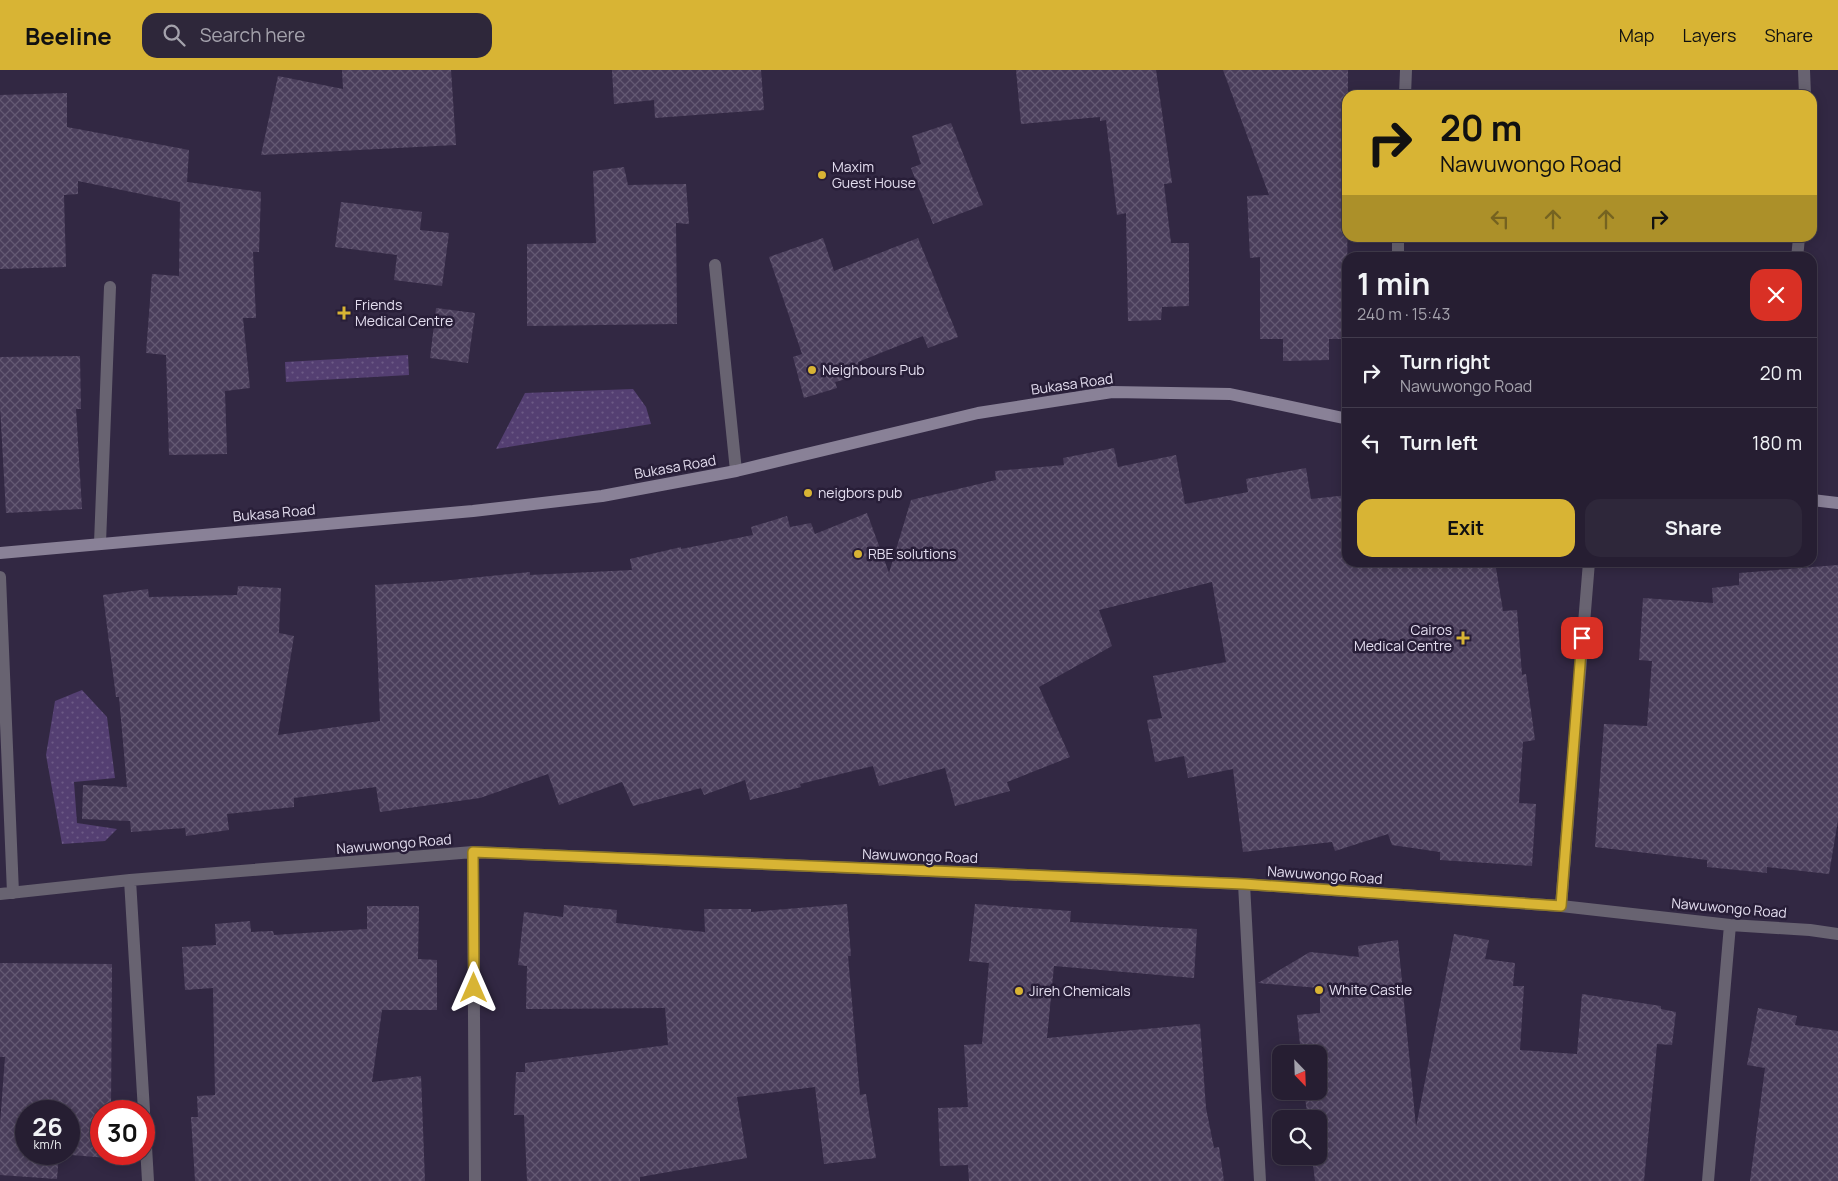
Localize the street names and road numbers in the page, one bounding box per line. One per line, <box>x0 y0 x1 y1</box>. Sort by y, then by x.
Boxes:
street label: Bukasa Road <box>1030 368 1114 399</box>
street label: Bukasa Road <box>633 450 717 483</box>
street label: Bukasa Road <box>232 499 316 526</box>
street label: Nawuwongo Road <box>335 829 452 858</box>
street label: Nawuwongo Road <box>862 844 978 867</box>
street label: Nawuwongo Road <box>1267 861 1383 888</box>
street label: Nawuwongo Road <box>1671 893 1788 922</box>

